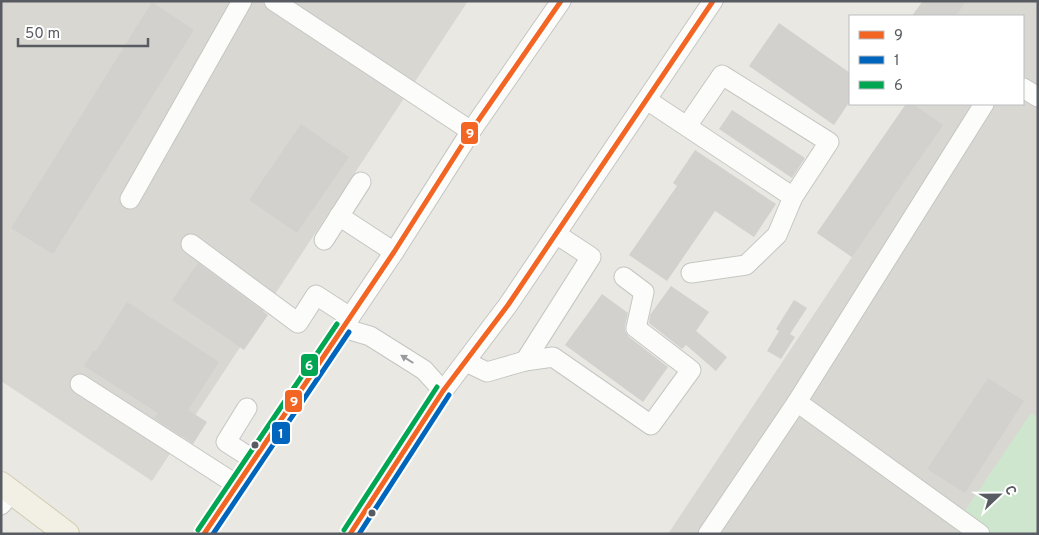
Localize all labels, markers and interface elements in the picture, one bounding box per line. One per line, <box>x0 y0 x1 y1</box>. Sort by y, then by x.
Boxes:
scale bar <box>18 15 148 47</box>
legend <box>849 15 1024 105</box>
text: 50 m <box>25 25 60 44</box>
text: 9 <box>894 27 903 46</box>
text: 1 <box>894 52 900 71</box>
text: 6 <box>894 77 903 96</box>
line badge: 9 <box>460 121 479 145</box>
text: 9 <box>466 126 474 143</box>
line badge: 6 <box>300 353 319 377</box>
one-way arrow <box>401 355 414 364</box>
text: 6 <box>305 358 313 375</box>
line badge: 9 <box>284 389 303 413</box>
text: 9 <box>290 394 298 411</box>
line badge: 1 <box>271 421 291 445</box>
text: 1 <box>278 426 284 443</box>
unlabelled marker <box>250 440 260 450</box>
north arrow <box>974 470 1024 520</box>
text: С <box>1000 483 1019 498</box>
unlabelled marker <box>367 508 377 518</box>

